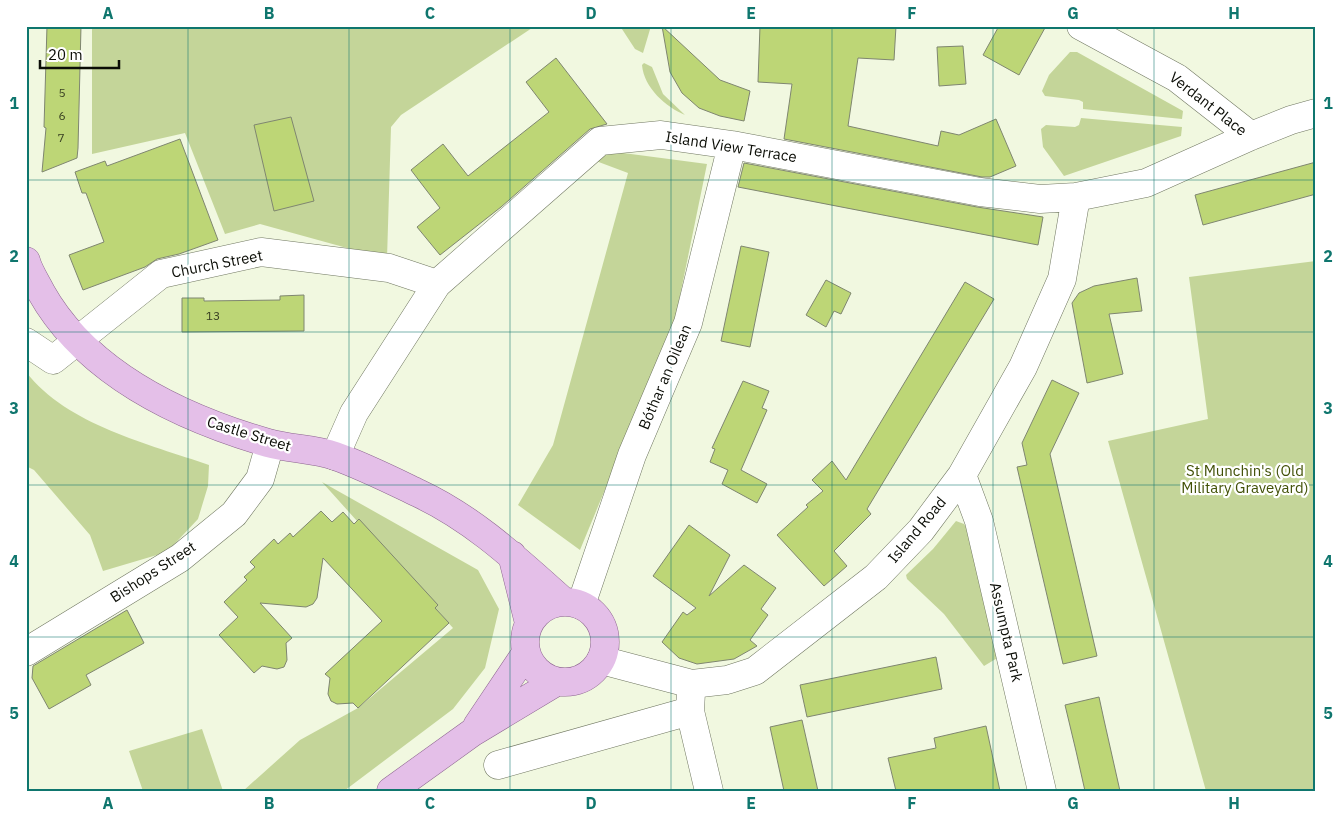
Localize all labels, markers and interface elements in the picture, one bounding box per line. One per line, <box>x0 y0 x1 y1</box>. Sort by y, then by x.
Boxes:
text: A <box>103 3 114 23</box>
text: B <box>264 3 275 23</box>
text: C <box>425 3 435 23</box>
text: D <box>585 3 597 23</box>
text: E <box>746 3 756 23</box>
text: F <box>907 3 917 23</box>
text: G <box>1067 3 1079 23</box>
text: H <box>1228 3 1240 23</box>
scale bar <box>40 38 119 70</box>
text: 20 m <box>48 45 83 64</box>
street label: Verdant Place <box>1166 67 1251 140</box>
house number: 5 <box>58 85 66 100</box>
text: 1 <box>9 93 19 113</box>
text: 1 <box>1323 93 1333 113</box>
house number: 6 <box>58 108 66 123</box>
street label: Island View Terrace <box>664 127 798 166</box>
house number: 7 <box>57 130 65 145</box>
street label: Church Street <box>170 245 264 282</box>
text: 2 <box>9 246 19 266</box>
text: 2 <box>1323 246 1333 266</box>
house number: 13 <box>206 308 220 323</box>
street label: Bóthar an Oilean <box>634 321 695 432</box>
text: 3 <box>9 398 19 418</box>
text: 3 <box>1323 398 1333 418</box>
street label: Castle Street <box>205 412 293 455</box>
park label: St Munchin's (Old Military Graveyard) <box>1181 461 1309 497</box>
street label: Island Road <box>883 493 950 567</box>
street label: Bishops Street <box>106 537 199 606</box>
text: 4 <box>9 551 19 571</box>
text: 4 <box>1323 551 1333 571</box>
street label: Assumpta Park <box>986 580 1027 684</box>
text: 5 <box>9 703 19 723</box>
text: 5 <box>1323 703 1333 723</box>
text: A <box>103 793 114 813</box>
text: B <box>264 793 275 813</box>
text: C <box>425 793 435 813</box>
text: D <box>585 793 597 813</box>
text: E <box>746 793 756 813</box>
text: F <box>907 793 917 813</box>
text: G <box>1067 793 1079 813</box>
text: H <box>1228 793 1240 813</box>

